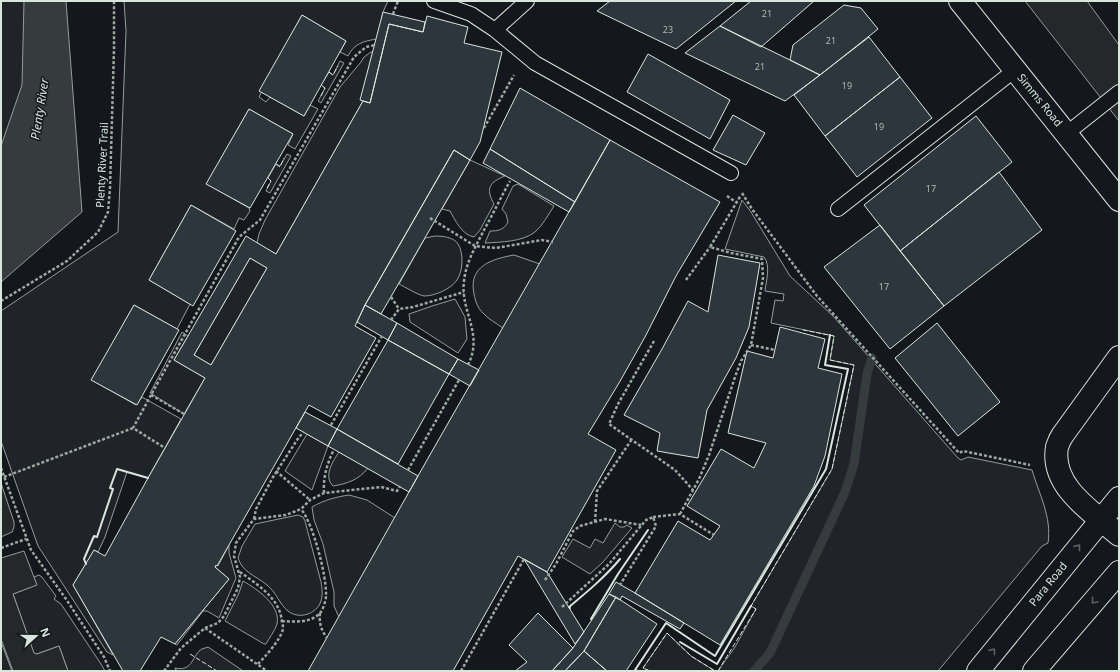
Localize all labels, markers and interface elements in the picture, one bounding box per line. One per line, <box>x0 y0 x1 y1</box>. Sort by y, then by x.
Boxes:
house number: 21 <box>762 7 772 20</box>
house number: 23 <box>663 23 673 36</box>
house number: 21 <box>826 34 836 47</box>
house number: 21 <box>755 60 765 73</box>
street label: Simms Road <box>1014 70 1066 129</box>
water label: Plenty River <box>26 76 53 141</box>
house number: 19 <box>842 79 852 92</box>
house number: 19 <box>874 120 884 133</box>
street label: Plenty River Trail <box>92 122 111 208</box>
house number: 17 <box>926 182 936 195</box>
house number: 17 <box>879 280 889 293</box>
one-way arrow <box>1074 545 1081 552</box>
street label: Para Road <box>1025 559 1070 609</box>
one-way arrow <box>1091 597 1098 604</box>
north arrow <box>16 616 56 656</box>
text: N <box>37 625 54 639</box>
one-way arrow <box>989 649 996 656</box>

